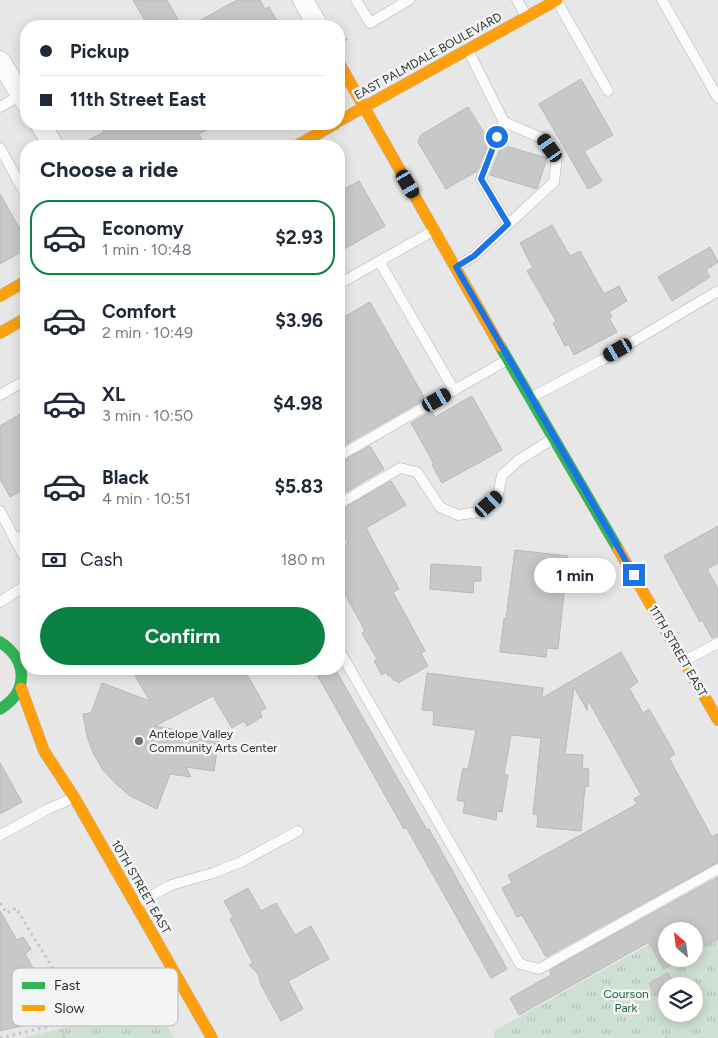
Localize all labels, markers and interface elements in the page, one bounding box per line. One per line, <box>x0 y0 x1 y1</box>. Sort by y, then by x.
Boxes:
street label: EAST PALMDALE BOULEVARD <box>352 10 504 102</box>
text: Pickup <box>70 40 129 63</box>
text: 11th Street East <box>70 88 206 111</box>
route start <box>486 126 508 148</box>
car <box>535 131 564 165</box>
text: Choose a ride <box>40 156 178 183</box>
car <box>394 167 421 201</box>
icon: car <box>42 215 87 260</box>
text: Economy <box>102 217 184 240</box>
text: $2.93 <box>275 226 323 249</box>
text: 1 min · 10:48 <box>102 240 191 259</box>
icon: car <box>42 298 87 343</box>
text: Comfort <box>102 300 177 323</box>
text: $3.96 <box>275 309 323 332</box>
text: 2 min · 10:49 <box>102 323 193 342</box>
car <box>601 336 634 364</box>
icon: car <box>42 381 87 426</box>
text: XL <box>102 383 125 406</box>
car <box>420 386 453 414</box>
text: $4.98 <box>273 392 323 415</box>
text: 3 min · 10:50 <box>102 406 193 425</box>
icon: car <box>42 464 87 509</box>
text: Black <box>102 466 149 489</box>
text: $5.83 <box>275 475 323 498</box>
car <box>472 488 505 520</box>
text: 4 min · 10:51 <box>102 489 191 508</box>
icon: cash <box>40 546 68 574</box>
text: Cash <box>80 548 123 571</box>
text: 180 m <box>281 550 325 569</box>
callout: 1 min <box>534 558 616 592</box>
route end <box>623 564 645 586</box>
text: 1 min <box>556 566 594 585</box>
street label: 11TH STREET EAST <box>646 603 710 699</box>
button: Confirm <box>40 607 325 665</box>
place label: Antelope Valley Community Arts Center <box>149 727 277 755</box>
marker: Antelope Valley Community Arts Center <box>133 735 145 747</box>
street label: 10TH STREET EAST <box>108 838 174 937</box>
north arrow <box>658 922 702 968</box>
map controls <box>658 922 703 1022</box>
legend <box>12 968 178 1026</box>
text: Fast <box>54 977 80 994</box>
button: layers <box>658 977 703 1022</box>
park label: Courson Park <box>603 987 649 1015</box>
text: Slow <box>54 1000 85 1017</box>

